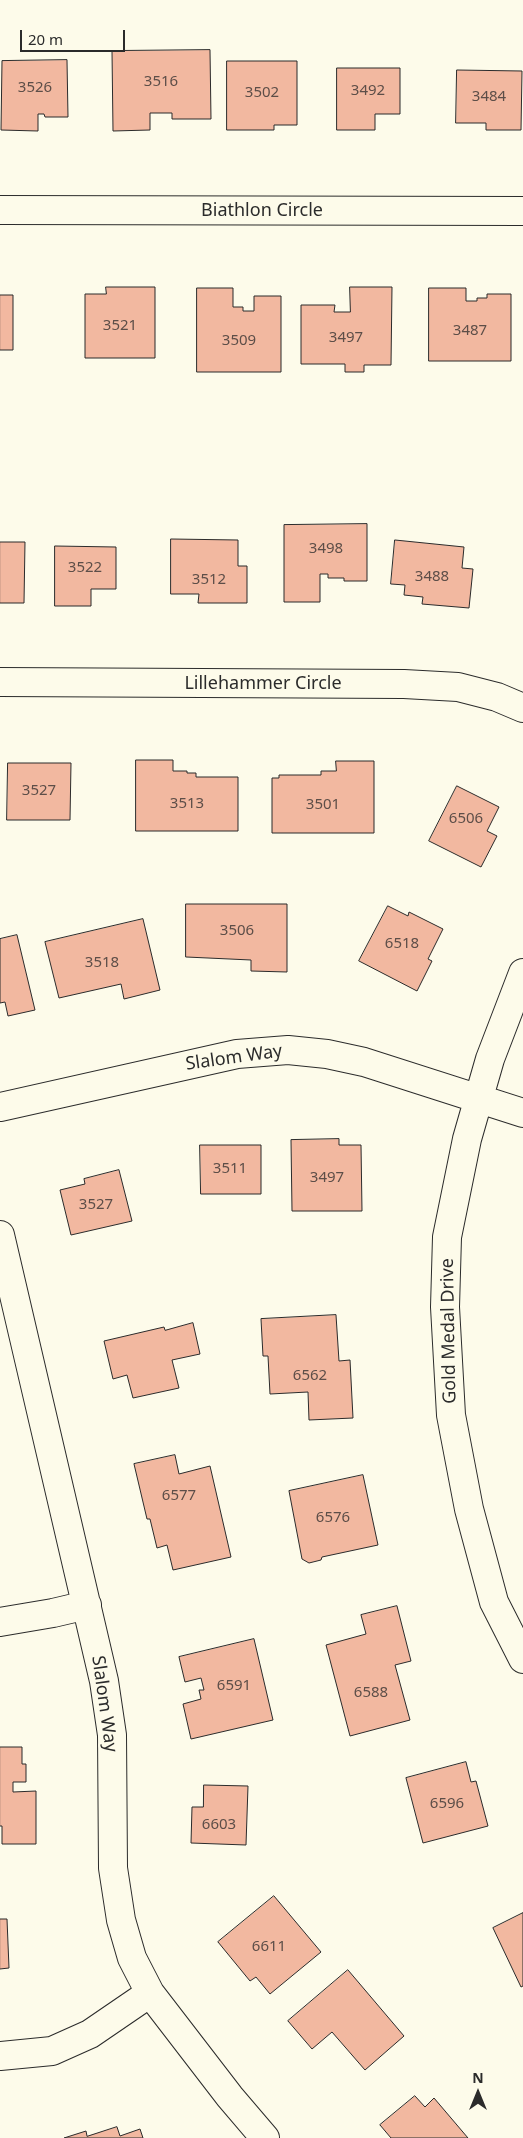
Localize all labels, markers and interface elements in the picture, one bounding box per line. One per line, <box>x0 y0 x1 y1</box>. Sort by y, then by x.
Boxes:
scale bar <box>22 20 128 52</box>
text: 20 m <box>28 29 63 49</box>
house number: 3516 <box>144 73 178 91</box>
house number: 3526 <box>18 79 52 97</box>
house number: 3492 <box>351 82 385 100</box>
house number: 3502 <box>245 84 279 102</box>
house number: 3484 <box>472 88 506 106</box>
street label: Biathlon Circle <box>201 200 323 222</box>
house number: 3521 <box>103 317 137 335</box>
house number: 3487 <box>453 322 487 340</box>
house number: 3497 <box>329 329 363 347</box>
house number: 3509 <box>222 332 256 350</box>
house number: 3498 <box>309 540 343 558</box>
house number: 3522 <box>68 559 102 577</box>
house number: 3488 <box>415 568 449 586</box>
house number: 3512 <box>192 571 226 589</box>
street label: Lillehammer Circle <box>184 673 342 695</box>
house number: 3527 <box>22 782 56 800</box>
house number: 3513 <box>170 795 204 813</box>
house number: 3501 <box>306 796 340 814</box>
house number: 6506 <box>449 810 483 828</box>
house number: 3506 <box>220 922 254 940</box>
house number: 6518 <box>385 935 419 953</box>
house number: 3518 <box>85 954 119 972</box>
street label: Slalom Way <box>184 1041 284 1075</box>
house number: 3511 <box>213 1160 247 1178</box>
house number: 3497 <box>310 1169 344 1187</box>
house number: 3527 <box>79 1196 113 1214</box>
street label: Gold Medal Drive <box>437 1258 461 1404</box>
house number: 6562 <box>293 1367 327 1385</box>
house number: 6577 <box>162 1487 196 1505</box>
house number: 6576 <box>316 1509 350 1527</box>
street label: Slalom Way <box>87 1654 121 1754</box>
house number: 6591 <box>217 1677 251 1695</box>
house number: 6588 <box>354 1684 388 1702</box>
house number: 6596 <box>430 1795 464 1813</box>
house number: 6603 <box>202 1816 236 1834</box>
house number: 6611 <box>252 1938 286 1956</box>
north arrow <box>453 2068 503 2118</box>
text: N <box>472 2068 484 2087</box>

